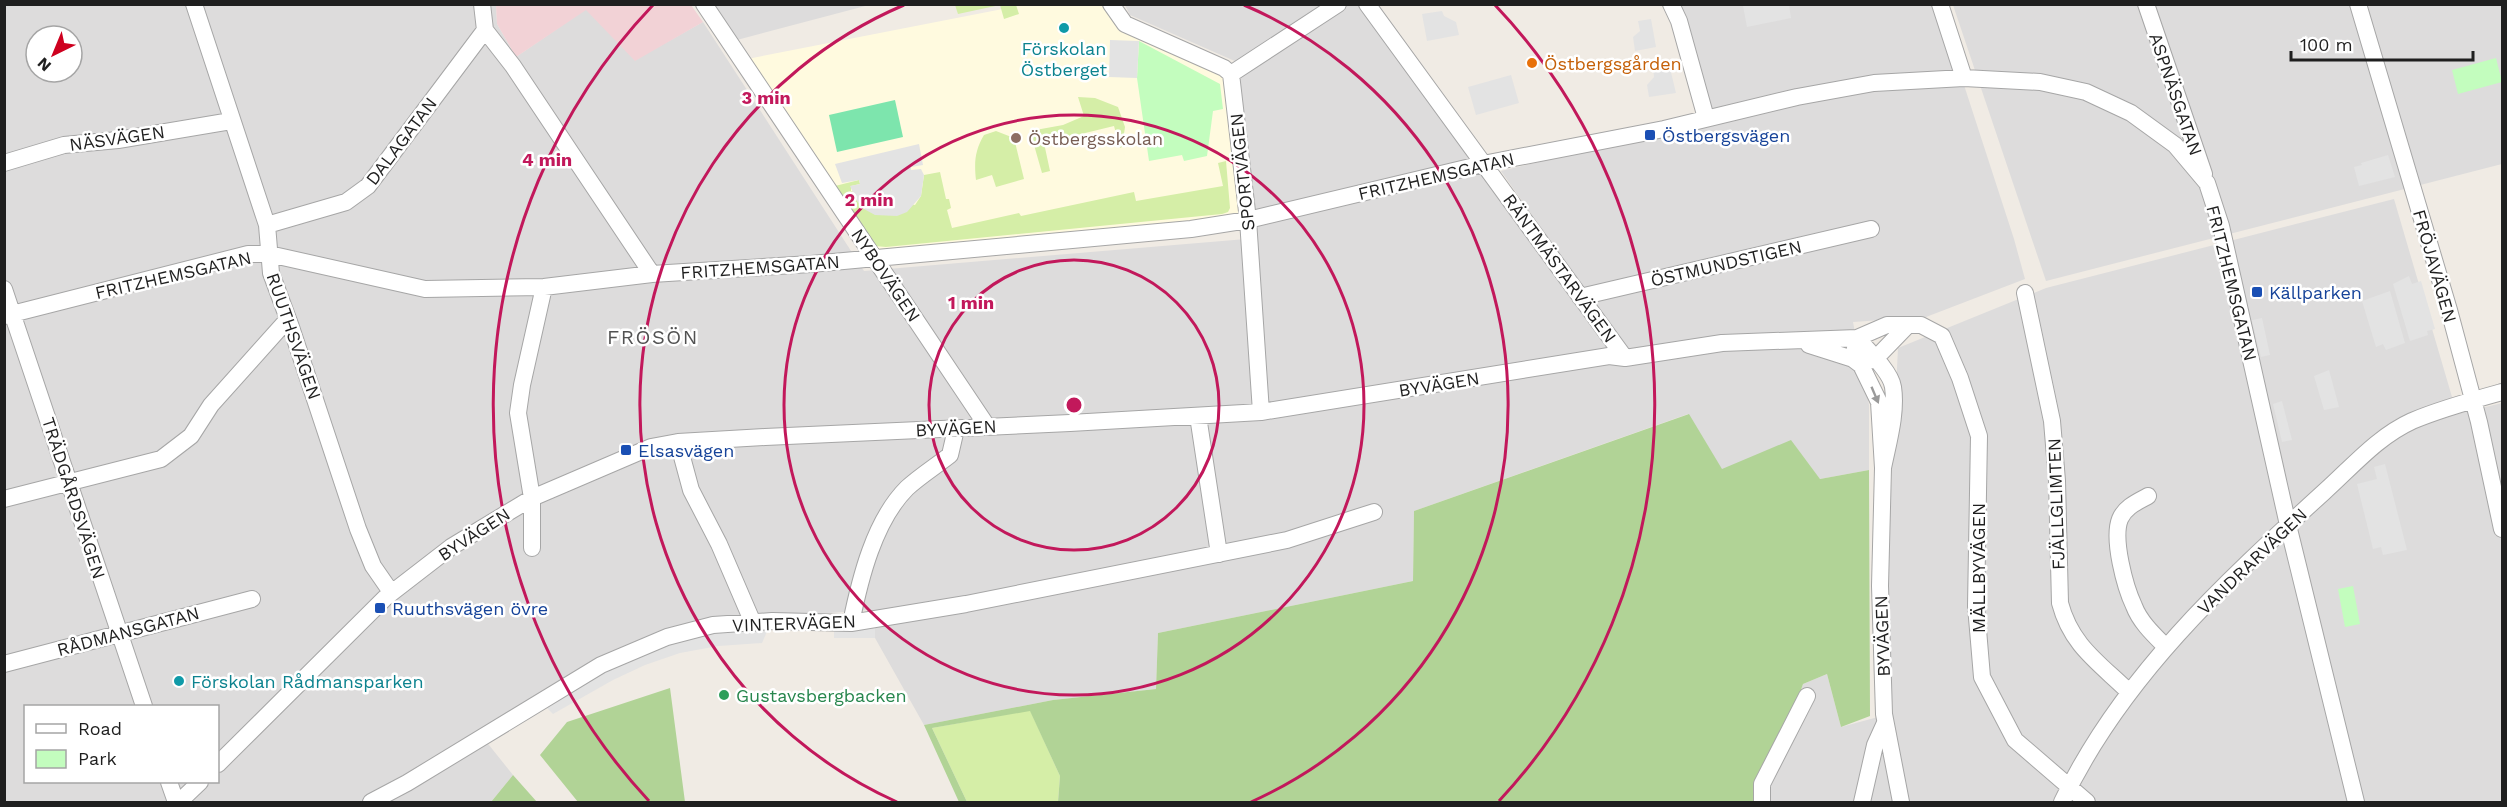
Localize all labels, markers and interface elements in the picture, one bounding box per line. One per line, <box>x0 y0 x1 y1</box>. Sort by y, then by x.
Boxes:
marker: Förskolan Östberget <box>1057 21 1071 35</box>
north arrow <box>24 24 84 84</box>
scale bar <box>2291 24 2472 62</box>
street label: ASPNÄSGATAN <box>2145 30 2207 158</box>
text: 100 m <box>2300 34 2353 55</box>
place label: Förskolan Östberget <box>1021 38 1108 80</box>
place label: Östbergsgården <box>1544 53 1682 74</box>
text: N <box>33 54 55 76</box>
marker: Östbergsgården <box>1525 56 1539 70</box>
text: 3 min <box>741 87 791 108</box>
street label: DALAGATAN <box>361 93 441 189</box>
street label: SPORTVÄGEN <box>1225 112 1259 232</box>
street label: NÄSVÄGEN <box>68 121 166 155</box>
place label: Östbergsvägen <box>1662 125 1790 146</box>
place label: Östbergsskolan <box>1028 128 1163 149</box>
marker: Östbergsvägen <box>1643 128 1657 142</box>
marker: Östbergsskolan <box>1009 131 1023 145</box>
street label: FRITZHEMSGATAN <box>1356 148 1516 204</box>
text: 4 min <box>522 149 572 170</box>
text: 2 min <box>844 189 894 210</box>
street label: RÄNTMÄSTARVÄGEN <box>1499 190 1621 346</box>
street label: FRITZHEMSGATAN <box>2202 203 2262 363</box>
street label: FRÖJAVÄGEN <box>2409 207 2461 325</box>
street label: NYBOVÄGEN <box>847 224 925 326</box>
street label: ÖSTMUNDSTIGEN <box>1648 235 1804 291</box>
street label: FRITZHEMSGATAN <box>93 247 253 303</box>
street label: FRITZHEMSGATAN <box>680 251 840 283</box>
street label: RUUTHSVÄGEN <box>262 270 326 402</box>
place label: Källparken <box>2269 282 2362 303</box>
marker: Källparken <box>2250 285 2264 299</box>
text: 1 min <box>948 292 994 313</box>
district label: FRÖSÖN <box>607 325 699 349</box>
street label: BYVÄGEN <box>1397 367 1481 401</box>
one-way arrow <box>1870 386 1880 404</box>
centre of rings <box>1064 395 1084 415</box>
street label: TRÄDGÅRDSVÄGEN <box>38 415 110 581</box>
street label: BYVÄGEN <box>915 415 997 441</box>
street label: FJÄLLGLIMTEN <box>2043 438 2069 570</box>
place label: Elsasvägen <box>638 440 734 461</box>
marker: Elsasvägen <box>619 443 633 457</box>
street label: BYVÄGEN <box>434 503 514 565</box>
street label: MÄLLBYVÄGEN <box>1968 503 1989 633</box>
street label: VANDRARVÄGEN <box>2193 503 2311 619</box>
street label: BYVÄGEN <box>1870 595 1894 677</box>
place label: Ruuthsvägen övre <box>392 598 548 619</box>
marker: Ruuthsvägen övre <box>373 601 387 615</box>
street label: RÅDMANSGATAN <box>55 602 201 660</box>
street label: VINTERVÄGEN <box>732 610 856 636</box>
place label: Förskolan Rådmansparken <box>191 671 424 692</box>
marker: Förskolan Rådmansparken <box>172 674 186 688</box>
place label: Gustavsbergbacken <box>736 685 907 706</box>
marker: Gustavsbergbacken <box>717 688 731 702</box>
legend <box>24 705 219 783</box>
text: Road <box>78 718 122 739</box>
text: Park <box>78 748 117 769</box>

